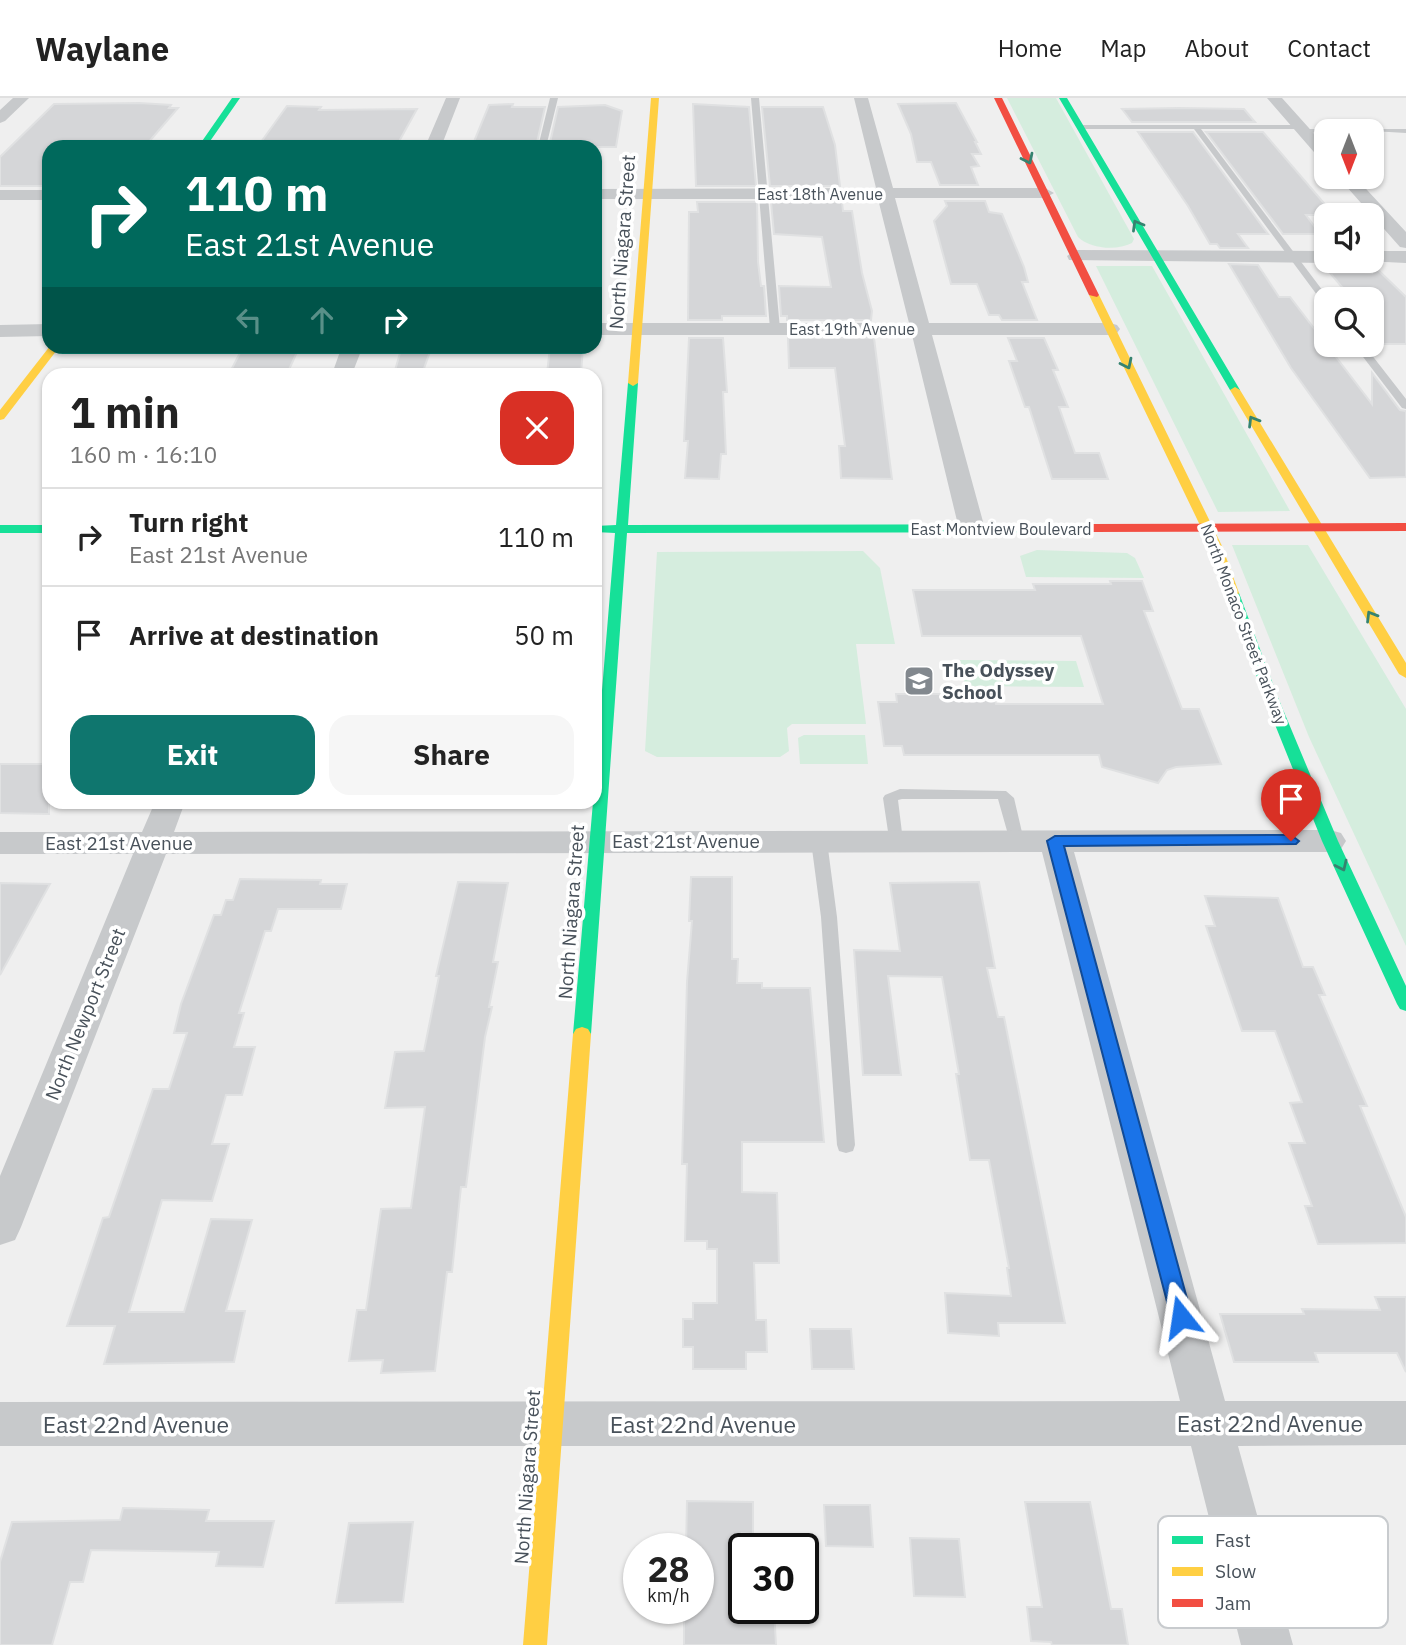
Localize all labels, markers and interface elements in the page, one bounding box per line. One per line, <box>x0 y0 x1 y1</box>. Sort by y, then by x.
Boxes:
text: Waylane <box>35 27 169 70</box>
text: Home <box>998 32 1062 64</box>
text: Map <box>1100 32 1146 64</box>
text: About <box>1184 32 1249 64</box>
text: Contact <box>1287 32 1371 64</box>
north arrow <box>1314 119 1384 189</box>
map controls <box>1314 119 1384 357</box>
one-way arrow <box>1020 152 1034 164</box>
street label: North Niagara Street <box>604 154 640 330</box>
text: 110 m <box>185 161 329 224</box>
icon: right <box>70 168 161 259</box>
street label: East 18th Avenue <box>757 184 883 204</box>
button: sound <box>1314 203 1384 273</box>
one-way arrow <box>1132 220 1145 233</box>
text: East 21st Avenue <box>185 223 434 265</box>
button: search <box>1314 287 1384 357</box>
icon: left <box>230 301 268 339</box>
icon: ahead <box>303 301 341 339</box>
icon: right <box>376 301 414 339</box>
street label: East 19th Avenue <box>789 319 915 339</box>
one-way arrow <box>1119 357 1133 369</box>
text: 1 min <box>70 385 180 440</box>
button: close <box>500 391 574 465</box>
one-way arrow <box>1249 415 1262 428</box>
text: 160 m · 16:10 <box>70 439 217 469</box>
text: Turn right <box>129 505 248 539</box>
icon: right <box>70 518 108 556</box>
street label: East Montview Boulevard <box>910 519 1092 539</box>
text: 110 m <box>498 520 574 554</box>
street label: North Monaco Street Parkway <box>1196 521 1292 727</box>
text: East 21st Avenue <box>129 539 308 569</box>
one-way arrow <box>1366 610 1379 623</box>
icon: arrive <box>70 616 108 654</box>
text: Arrive at destination <box>129 618 379 652</box>
text: 50 m <box>514 618 574 652</box>
place label: The Odyssey School <box>942 658 1055 704</box>
school or university icon: The Odyssey School <box>902 664 936 698</box>
button: Exit <box>70 715 315 795</box>
button: Share <box>329 715 574 795</box>
pin <box>1261 769 1321 841</box>
icon: arrive <box>1272 780 1310 818</box>
street label: North Niagara Street <box>553 824 589 1000</box>
street label: East 21st Avenue <box>612 829 760 853</box>
street label: East 21st Avenue <box>45 831 193 855</box>
one-way arrow <box>1333 858 1347 871</box>
street label: North Newport Street <box>40 924 130 1104</box>
position arrow <box>1144 1280 1218 1354</box>
street label: North Niagara Street <box>509 1389 545 1565</box>
street label: East 22nd Avenue <box>1177 1408 1363 1438</box>
street label: East 22nd Avenue <box>43 1409 229 1439</box>
street label: East 22nd Avenue <box>610 1409 796 1439</box>
legend <box>1158 1516 1388 1628</box>
text: Fast <box>1215 1528 1251 1552</box>
speed limit sign: 30 <box>728 1533 819 1624</box>
text: 28 <box>647 1546 690 1592</box>
text: Slow <box>1215 1559 1256 1583</box>
text: km/h <box>647 1584 690 1607</box>
text: Jam <box>1215 1591 1251 1615</box>

